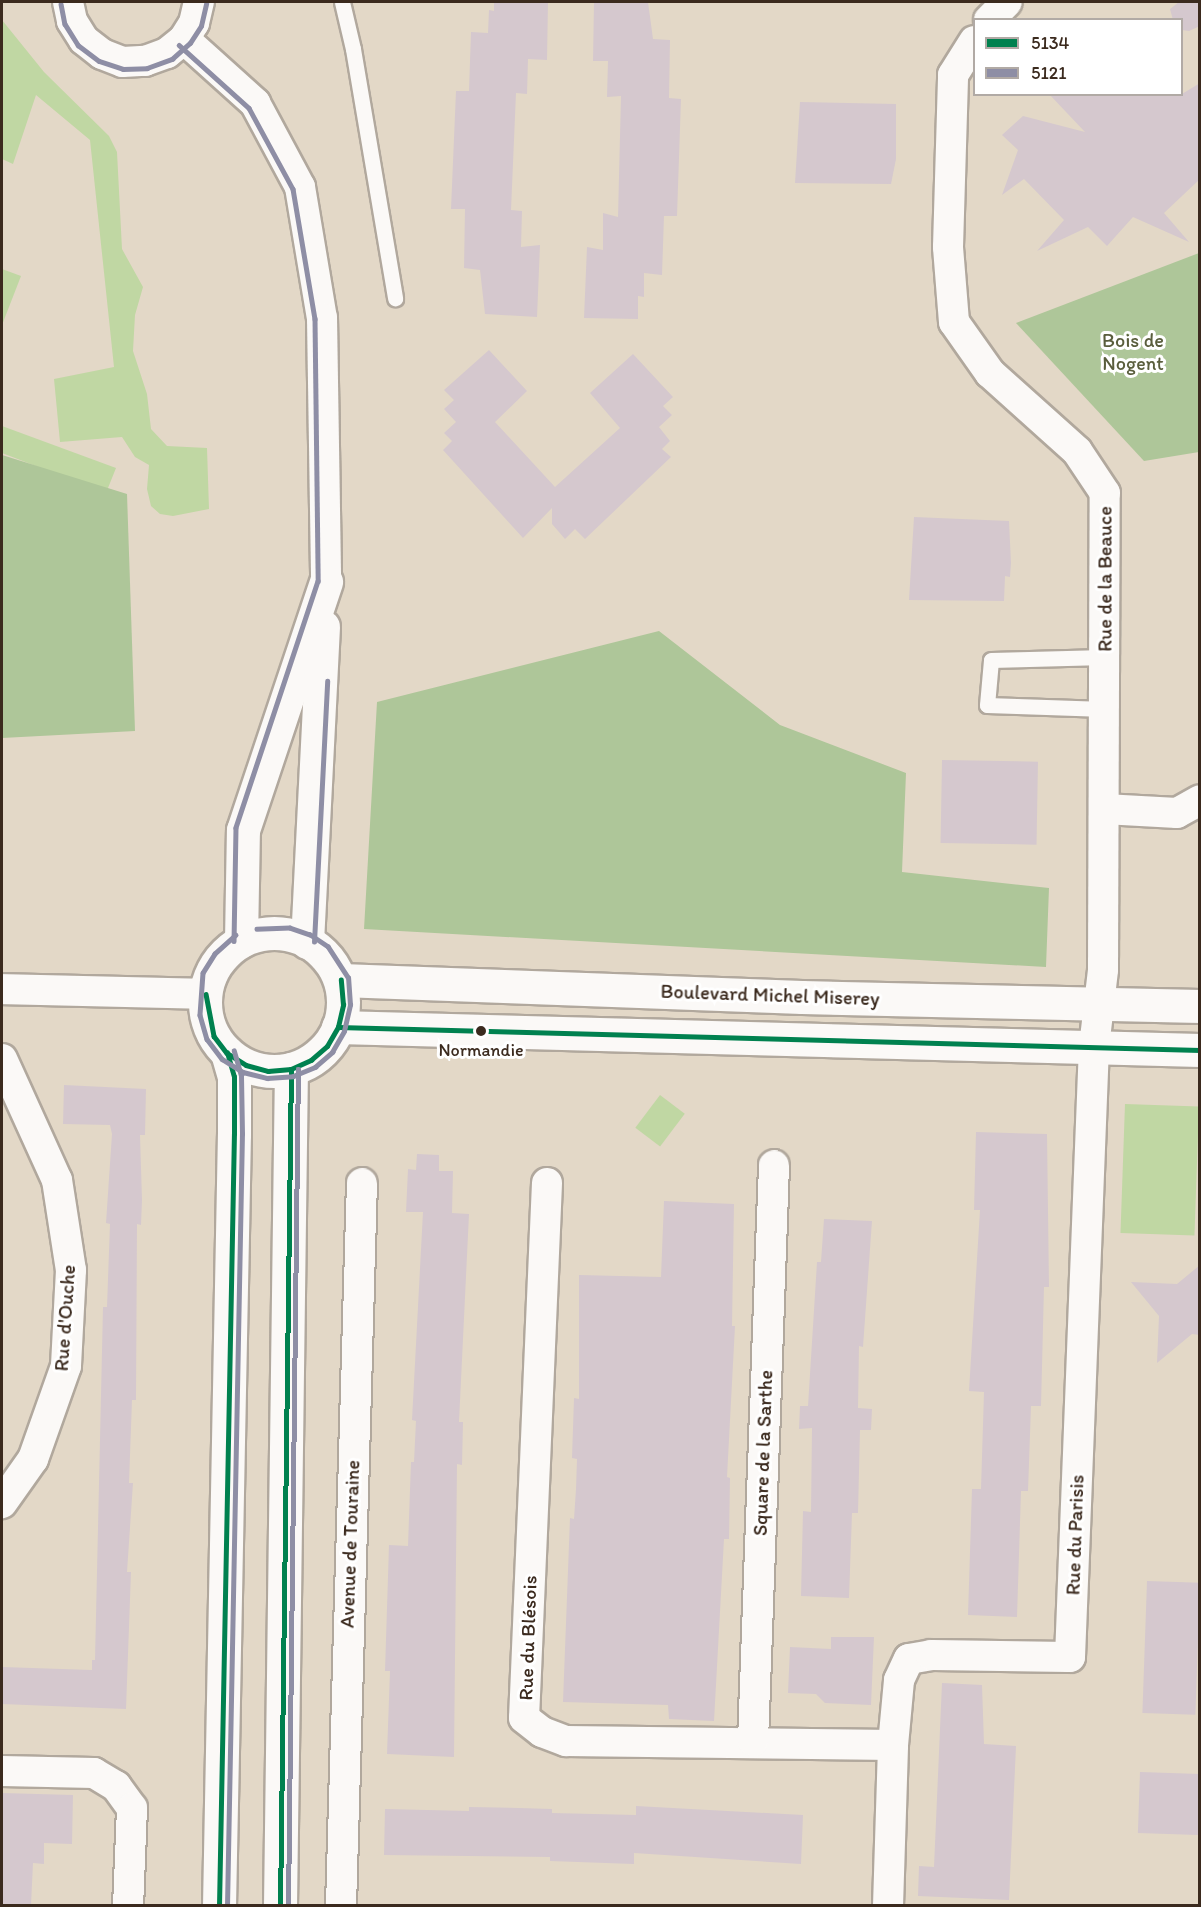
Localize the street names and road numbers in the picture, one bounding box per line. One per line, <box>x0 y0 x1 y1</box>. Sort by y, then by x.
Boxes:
street label: Rue de la Beauce <box>1093 506 1117 652</box>
street label: Boulevard Michel Miserey <box>660 979 880 1011</box>
street label: Rue d'Ouche <box>49 1264 81 1372</box>
street label: Square de la Sarthe <box>748 1369 778 1537</box>
street label: Avenue de Touraine <box>335 1461 365 1627</box>
street label: Rue du Parisis <box>1061 1474 1089 1596</box>
street label: Rue du Blésois <box>514 1575 542 1701</box>

